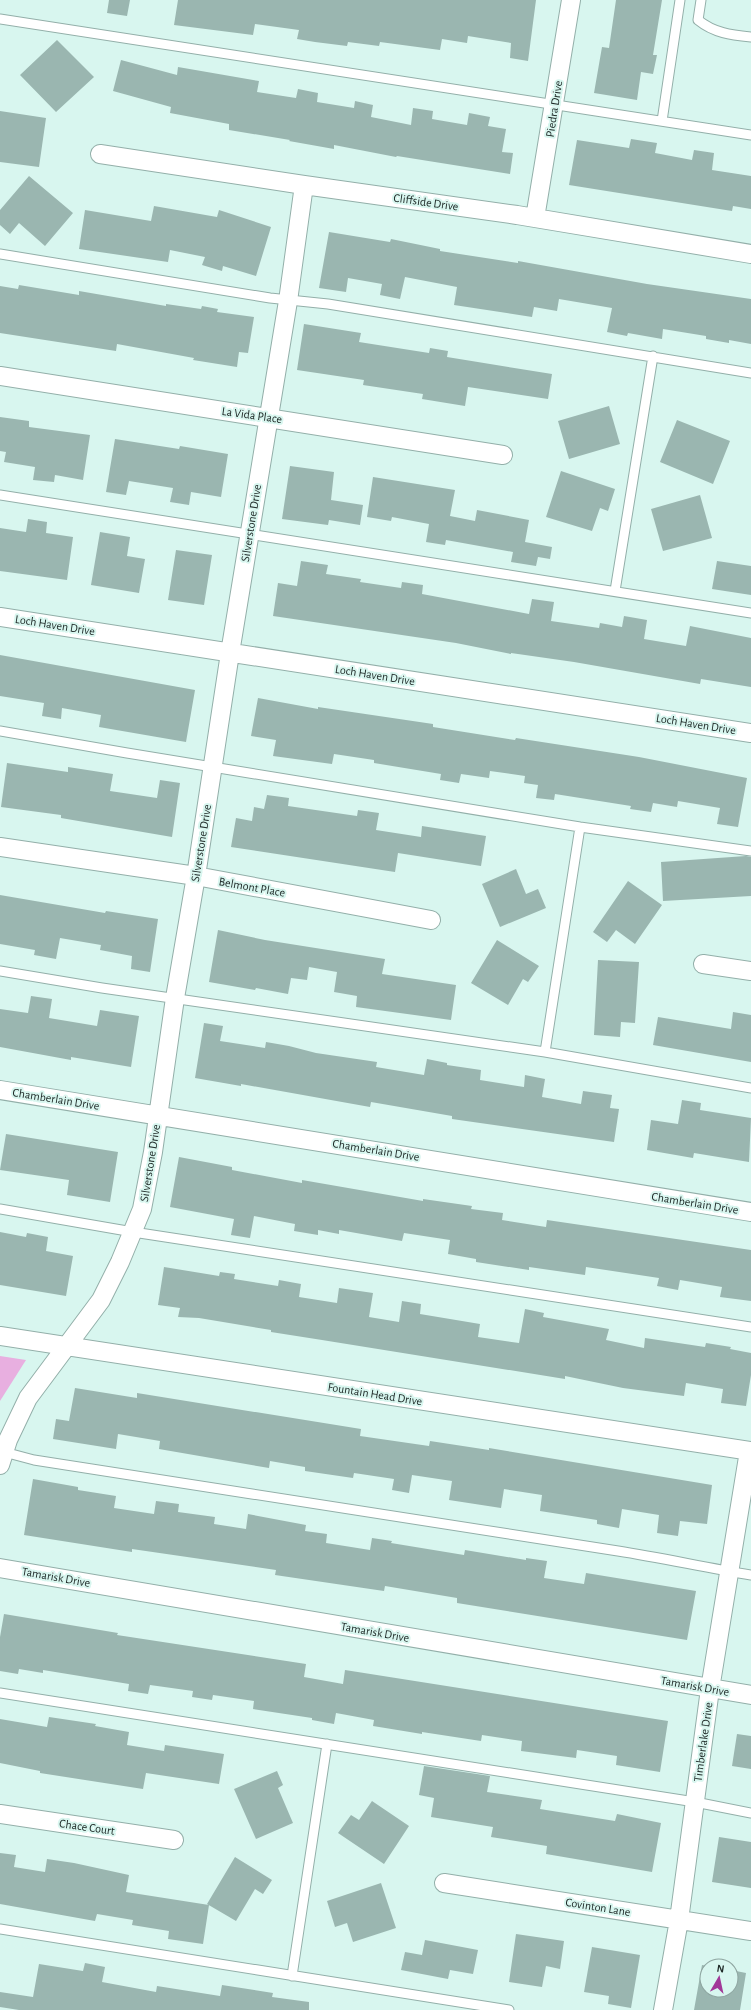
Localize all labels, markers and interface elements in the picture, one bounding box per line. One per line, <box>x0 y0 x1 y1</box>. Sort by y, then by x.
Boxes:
street label: Piedra Drive <box>544 80 564 138</box>
street label: Cliffside Drive <box>393 192 459 212</box>
street label: La Vida Place <box>221 405 283 425</box>
street label: Silverstone Drive <box>239 483 263 563</box>
street label: Loch Haven Drive <box>14 613 96 637</box>
street label: Loch Haven Drive <box>334 663 416 687</box>
street label: Loch Haven Drive <box>655 712 737 736</box>
street label: Silverstone Drive <box>189 803 213 883</box>
street label: Belmont Place <box>218 875 286 899</box>
street label: Chamberlain Drive <box>12 1086 100 1112</box>
street label: Silverstone Drive <box>138 1123 162 1203</box>
street label: Chamberlain Drive <box>332 1137 420 1163</box>
street label: Chamberlain Drive <box>651 1190 739 1216</box>
street label: Fountain Head Drive <box>327 1381 423 1407</box>
street label: Tamarisk Drive <box>21 1565 91 1589</box>
street label: Tamarisk Drive <box>340 1620 410 1644</box>
street label: Tamarisk Drive <box>660 1674 730 1698</box>
street label: Timberlake Drive <box>691 1701 715 1783</box>
street label: Chace Court <box>59 1817 116 1837</box>
street label: Covinton Lane <box>565 1896 631 1918</box>
north arrow <box>699 1958 739 1998</box>
text: N <box>716 1963 725 1975</box>

